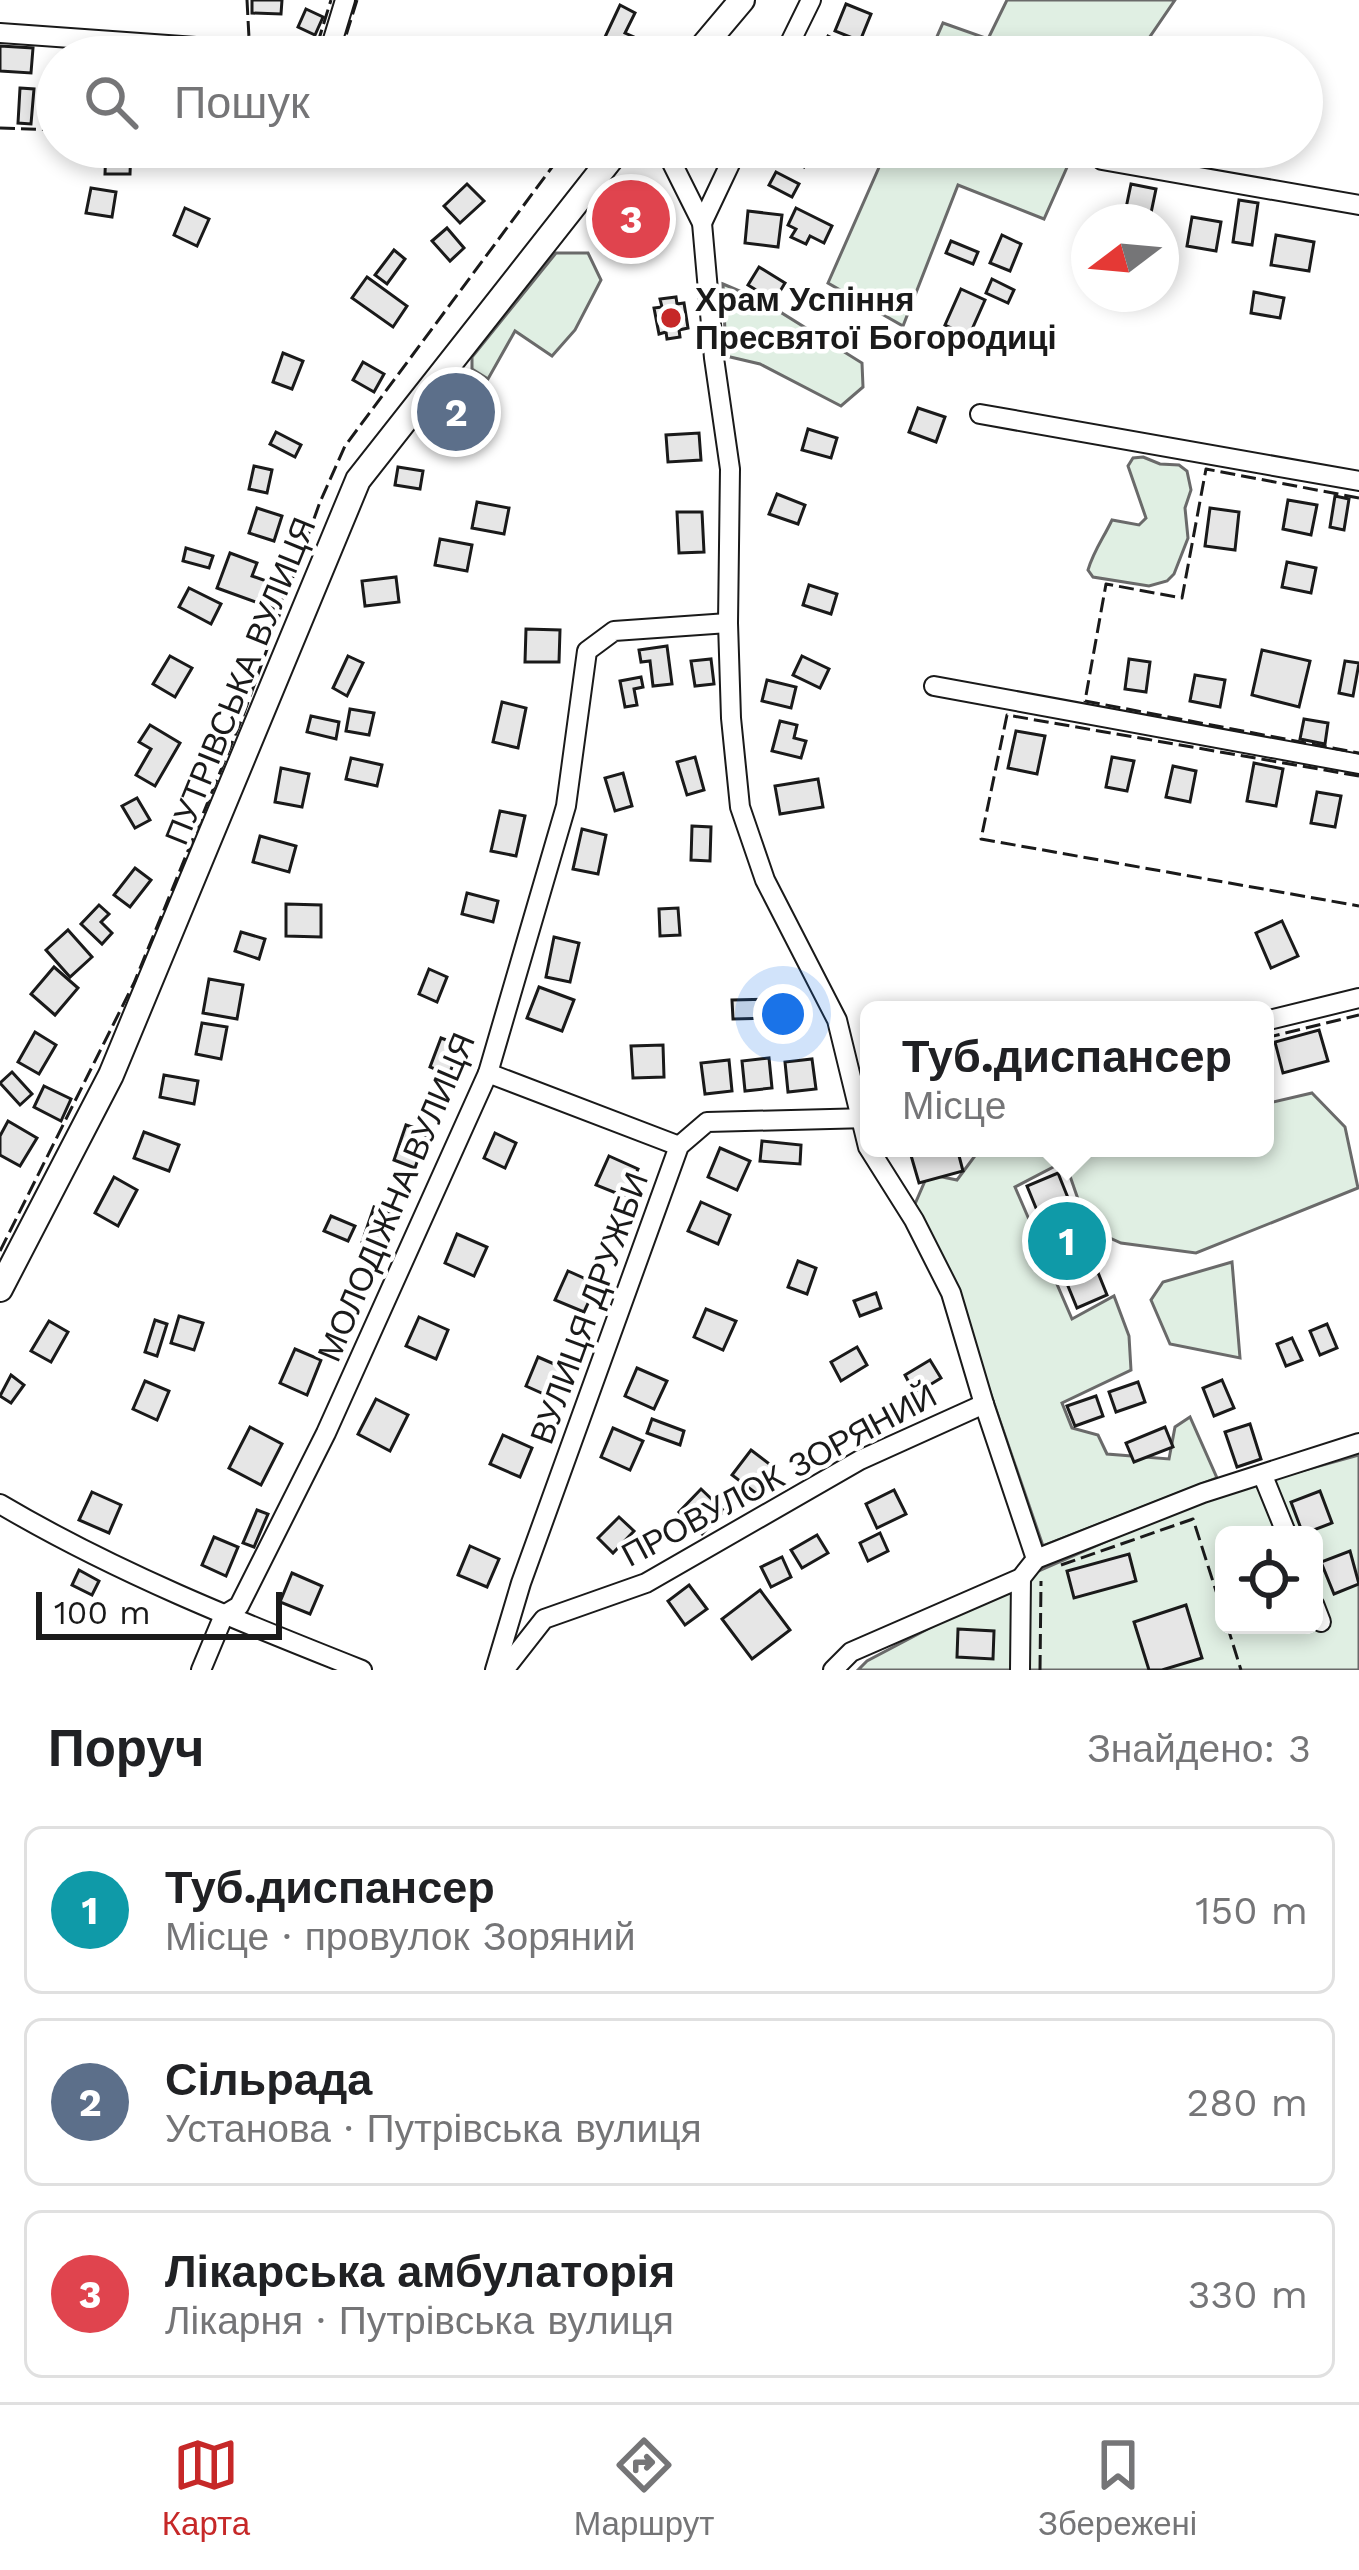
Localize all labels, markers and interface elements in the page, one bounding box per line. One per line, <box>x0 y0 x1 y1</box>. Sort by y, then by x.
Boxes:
search box <box>36 36 1323 168</box>
icon: search <box>78 69 144 135</box>
text: Пошук <box>174 76 310 129</box>
pin: 3 <box>592 174 670 264</box>
north arrow <box>1071 204 1179 312</box>
place label: Храм Успіння Пресвятої Богородиці <box>695 280 1057 357</box>
marker: Храм Успіння Пресвятої Богородиці <box>658 305 684 331</box>
pin: 2 <box>417 367 495 457</box>
street label: ПУТРІВСЬКА ВУЛИЦЯ <box>156 512 324 850</box>
your location <box>753 984 813 1044</box>
popup <box>860 1001 1274 1157</box>
street label: МОЛОДІЖНА ВУЛИЦЯ <box>309 1027 483 1367</box>
text: Туб.диспансер <box>902 1030 1232 1083</box>
text: Місце <box>902 1083 1006 1128</box>
street label: ВУЛИЦЯ ДРУЖБИ <box>522 1167 656 1449</box>
pin: 1 <box>1028 1196 1106 1286</box>
street label: ПРОВУЛОК ЗОРЯНИЙ <box>615 1375 943 1575</box>
map controls <box>1215 1526 1323 1634</box>
button: locate <box>1215 1526 1323 1634</box>
scale bar <box>36 1586 282 1639</box>
text: 100 m <box>54 1593 151 1632</box>
text: Поруч <box>48 1719 204 1778</box>
text: Знайдено: 3 <box>1087 1726 1311 1771</box>
text: Туб.диспансер <box>165 1861 495 1914</box>
text: 1 <box>82 1888 98 1933</box>
text: 150 m <box>1195 1888 1308 1933</box>
text: Місце · провулок Зоряний <box>165 1914 636 1959</box>
text: Сільрада <box>165 2053 372 2106</box>
text: 2 <box>78 2080 102 2125</box>
text: 280 m <box>1187 2080 1308 2125</box>
text: Установа · Путрівська вулиця <box>165 2106 702 2151</box>
text: Лікарська амбулаторія <box>165 2245 675 2298</box>
text: 3 <box>78 2272 102 2317</box>
text: 330 m <box>1188 2272 1308 2317</box>
text: Лікарня · Путрівська вулиця <box>165 2298 674 2343</box>
tab: Карта <box>162 2432 250 2543</box>
tab: Маршрут <box>574 2432 714 2543</box>
tab: Збережені <box>1038 2432 1197 2543</box>

